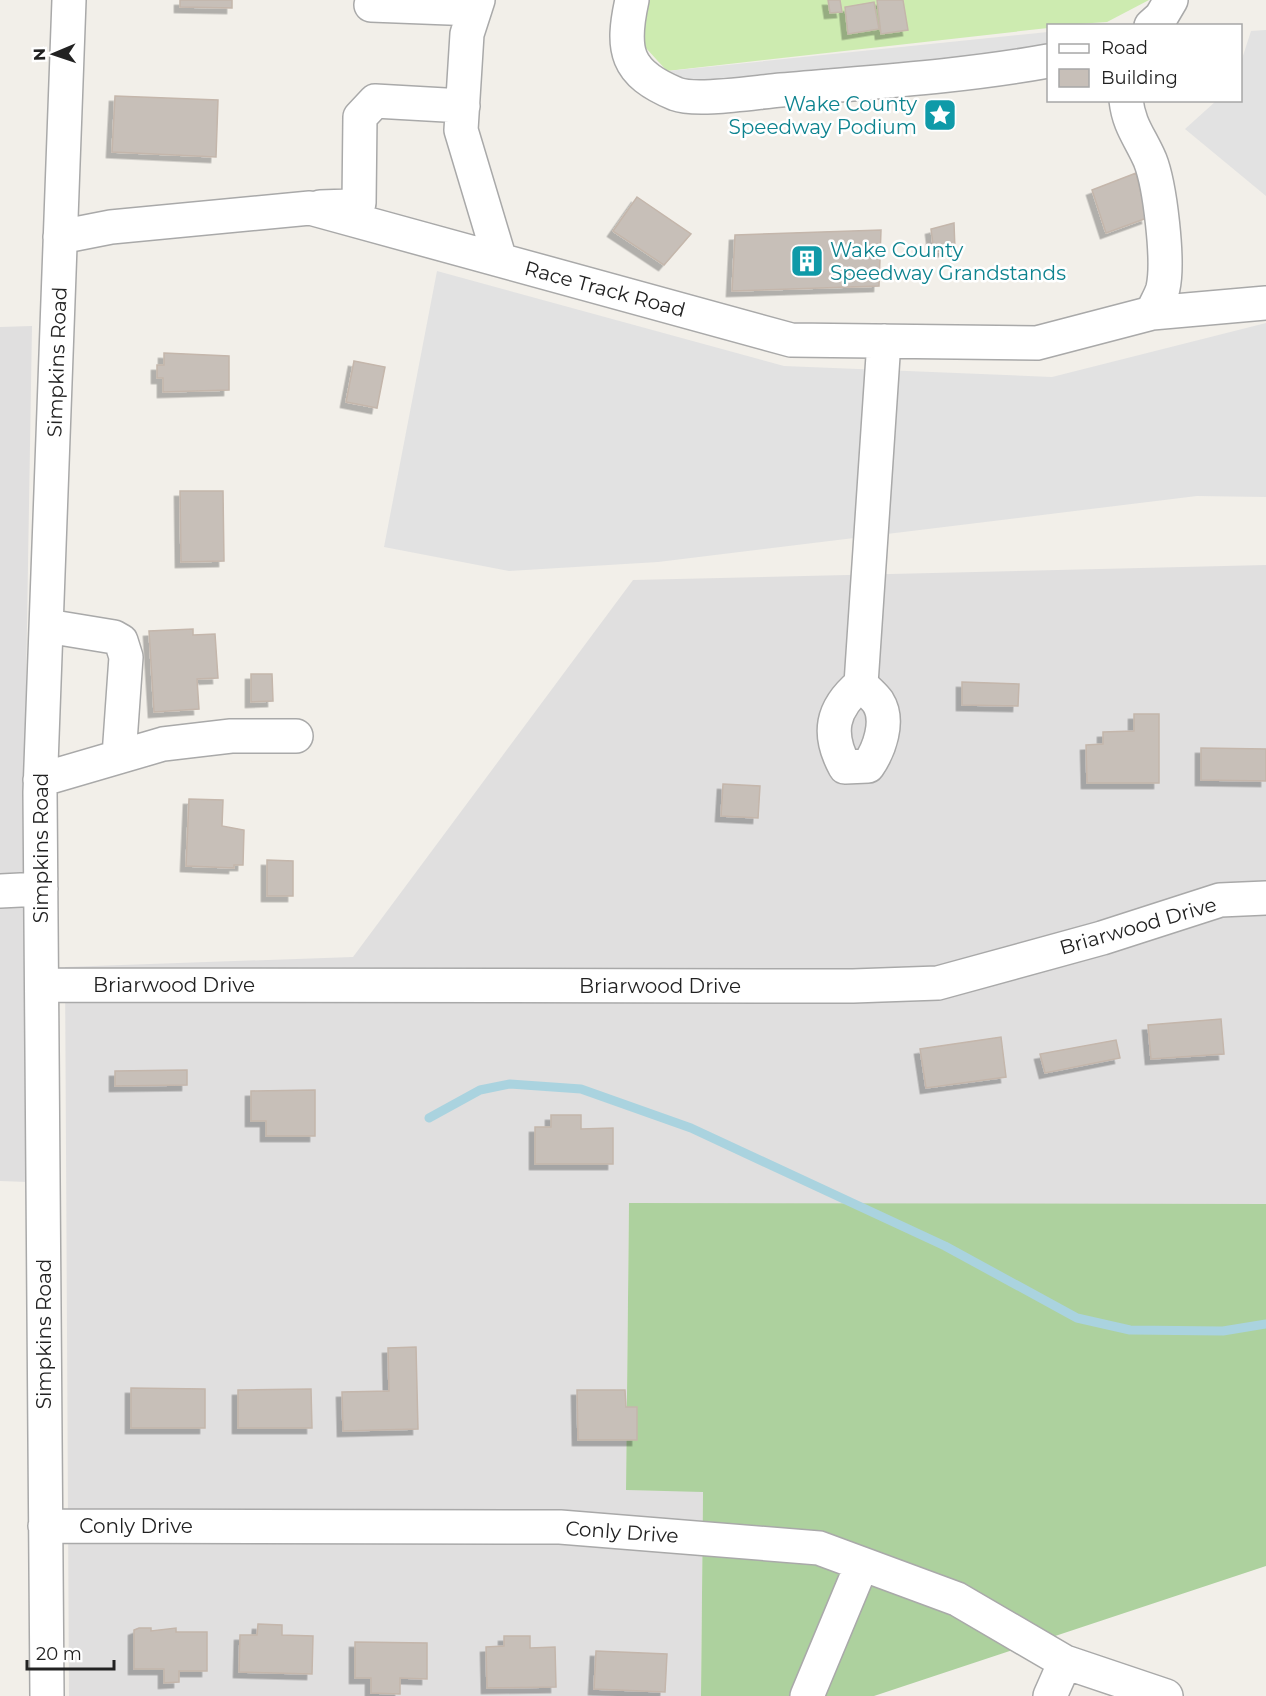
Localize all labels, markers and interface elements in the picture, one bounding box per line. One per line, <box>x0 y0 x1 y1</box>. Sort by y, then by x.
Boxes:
north arrow <box>24 24 84 84</box>
legend <box>1047 24 1242 102</box>
text: Road <box>1101 37 1148 59</box>
text: N <box>30 48 49 61</box>
text: Building <box>1101 67 1178 89</box>
place label: Wake County Speedway Podium <box>728 92 917 139</box>
place icon: Wake County Speedway Podium <box>922 97 958 133</box>
place label: Wake County Speedway Grandstands <box>830 238 1066 285</box>
building icon: Wake County Speedway Grandstands <box>789 243 825 279</box>
street label: Race Track Road <box>522 256 688 322</box>
street label: Simpkins Road <box>42 286 72 438</box>
street label: Simpkins Road <box>29 773 53 923</box>
street label: Briarwood Drive <box>1057 892 1219 960</box>
street label: Briarwood Drive <box>93 973 255 997</box>
street label: Briarwood Drive <box>579 974 741 998</box>
street label: Simpkins Road <box>32 1259 56 1409</box>
street label: Conly Drive <box>79 1514 193 1538</box>
street label: Conly Drive <box>565 1516 679 1548</box>
scale bar <box>27 1633 114 1671</box>
text: 20 m <box>36 1643 82 1665</box>

